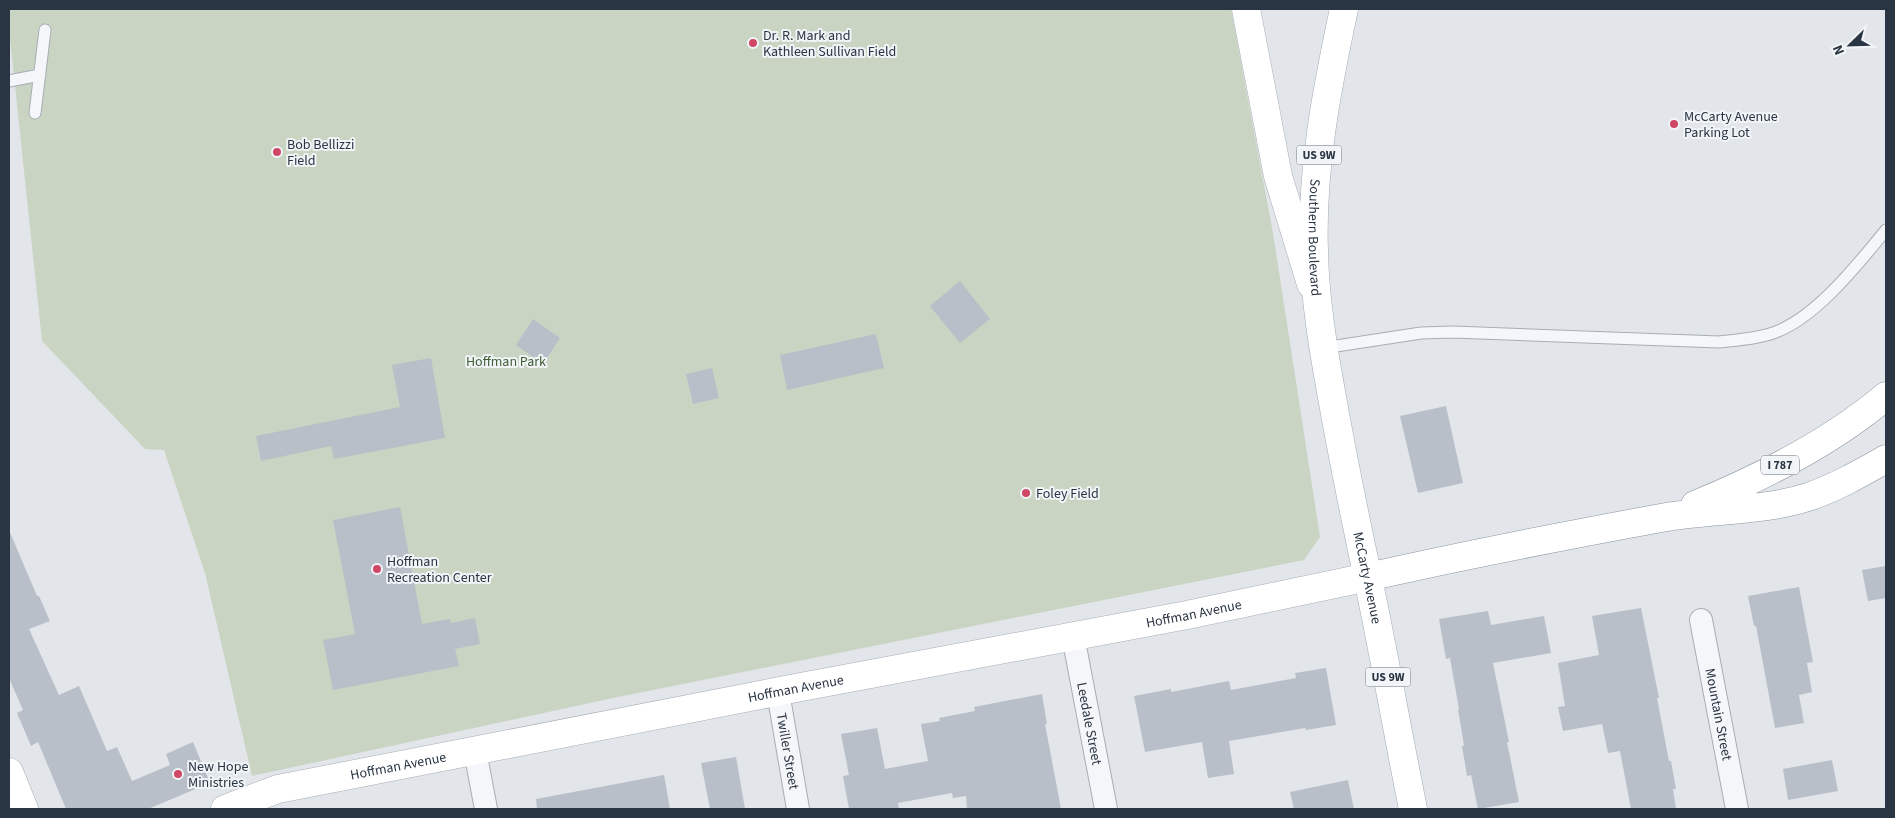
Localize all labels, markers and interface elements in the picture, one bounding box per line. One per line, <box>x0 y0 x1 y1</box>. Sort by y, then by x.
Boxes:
north arrow <box>1825 20 1875 70</box>
place label: Dr. R. Mark and Kathleen Sullivan Field <box>763 26 896 62</box>
marker: Dr. R. Mark and Kathleen Sullivan Field <box>747 37 759 49</box>
text: N <box>1828 41 1850 58</box>
place label: McCarty Avenue Parking Lot <box>1684 107 1778 143</box>
marker: McCarty Avenue Parking Lot <box>1668 118 1680 130</box>
place label: Bob Bellizzi Field <box>287 135 354 171</box>
marker: Bob Bellizzi Field <box>271 146 283 158</box>
road number: US 9W <box>1296 146 1342 164</box>
street label: Southern Boulevard <box>1303 178 1326 297</box>
park label: Hoffman Park <box>466 352 546 372</box>
road number: I 787 <box>1761 456 1799 474</box>
place label: Foley Field <box>1036 484 1099 504</box>
marker: Foley Field <box>1020 487 1032 499</box>
street label: McCarty Avenue <box>1347 530 1386 626</box>
place label: Hoffman Recreation Center <box>387 552 492 588</box>
marker: Hoffman Recreation Center <box>371 563 383 575</box>
street label: Hoffman Avenue <box>1144 595 1244 633</box>
street label: Mountain Street <box>1699 667 1737 763</box>
road number: US 9W <box>1366 668 1410 686</box>
street label: Hoffman Avenue <box>746 670 845 708</box>
street label: Leedale Street <box>1071 681 1106 767</box>
street label: Twiller Street <box>771 711 804 791</box>
street label: Hoffman Avenue <box>349 747 448 786</box>
place label: New Hope Ministries <box>188 757 248 793</box>
marker: New Hope Ministries <box>172 768 184 780</box>

